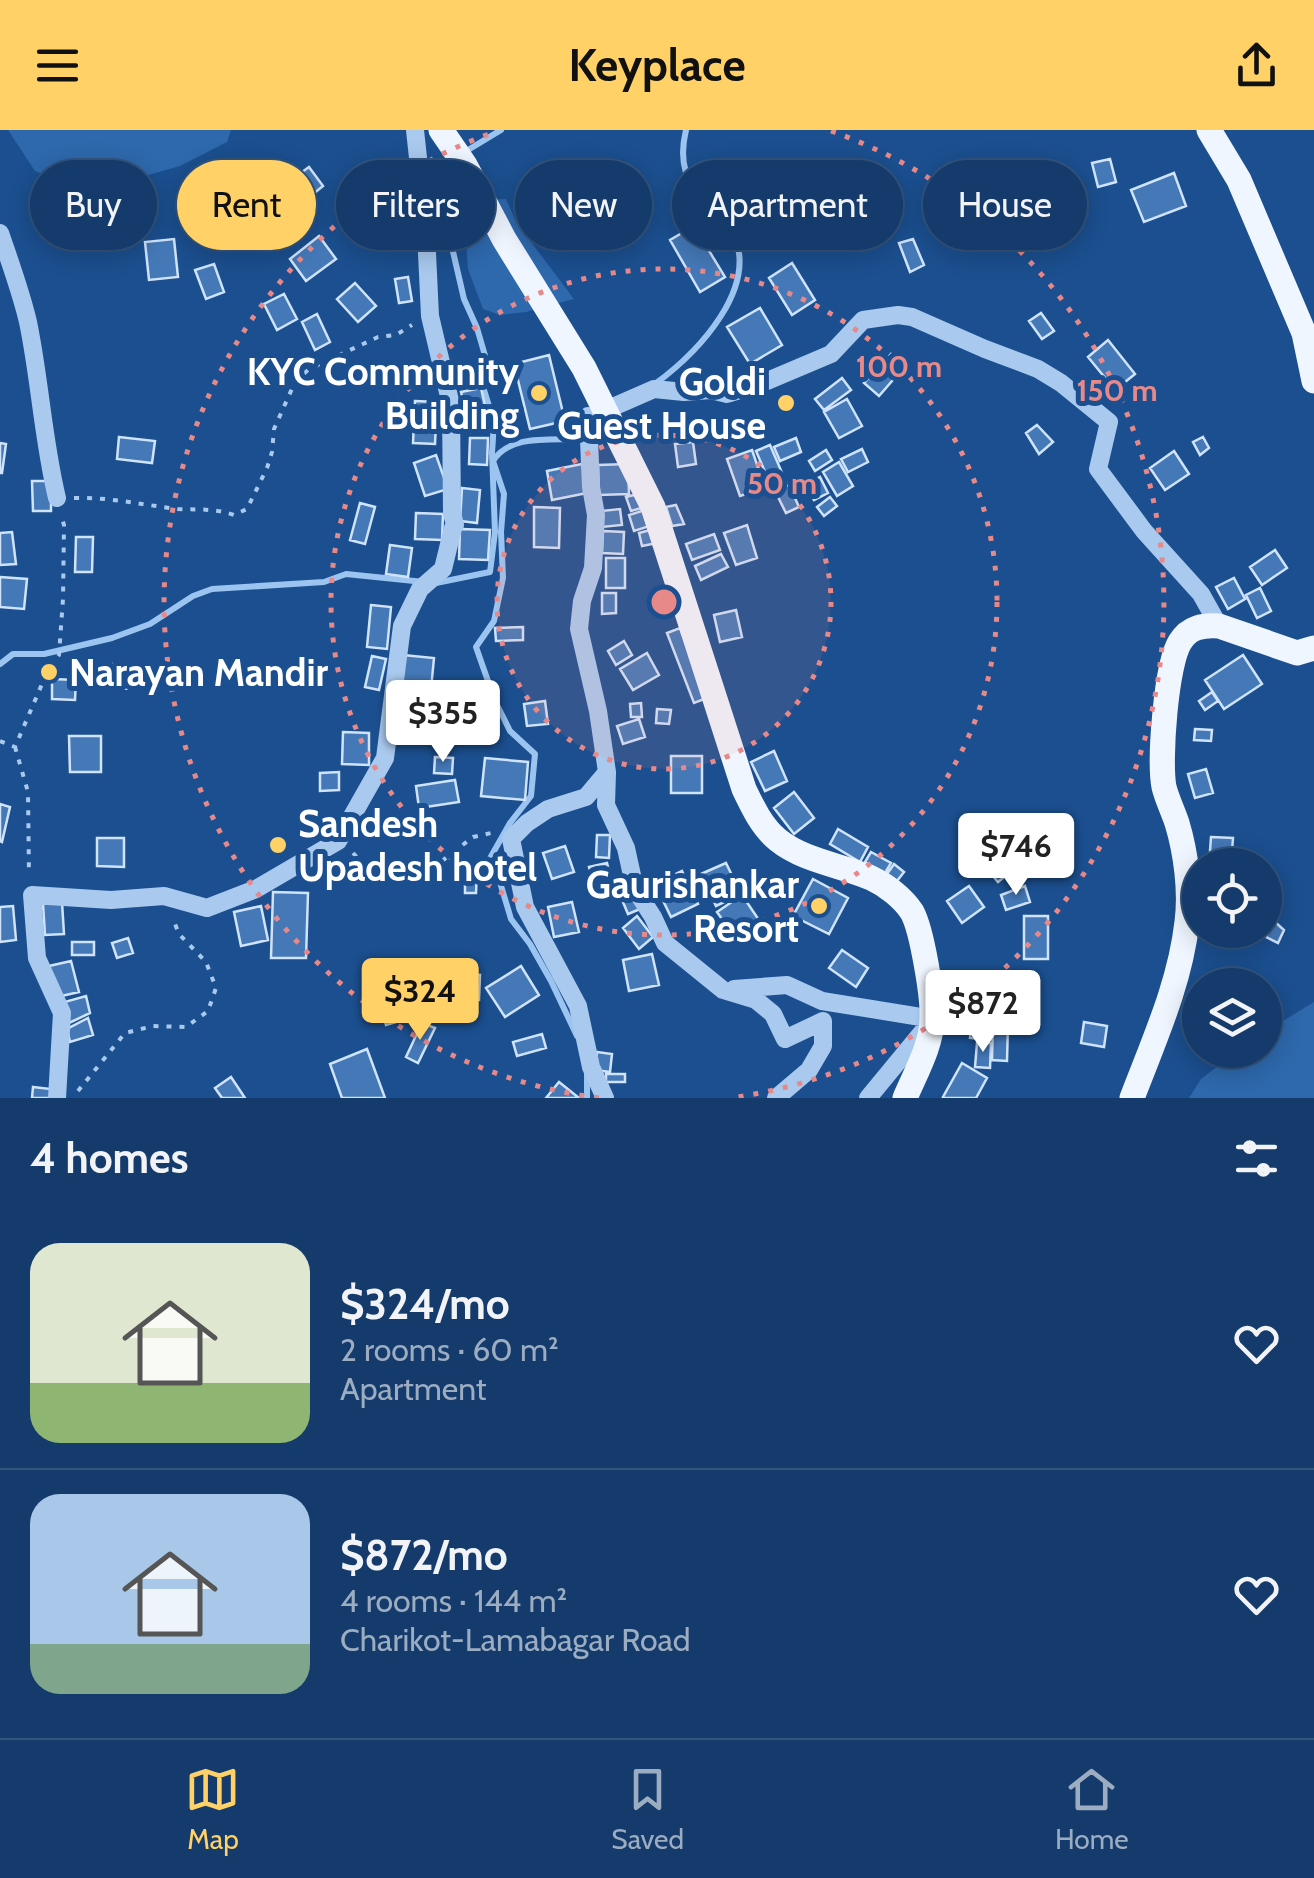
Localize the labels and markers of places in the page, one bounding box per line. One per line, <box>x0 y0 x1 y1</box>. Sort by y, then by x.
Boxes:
place label: KYC Community Building <box>247 348 520 439</box>
place label: Goldi Guest House <box>557 358 766 449</box>
marker: KYC Community Building <box>528 382 550 404</box>
marker: Goldi Guest House <box>775 392 797 414</box>
centre of rings <box>646 584 682 620</box>
place label: Narayan Mandir <box>69 649 329 696</box>
marker: Narayan Mandir <box>38 661 60 683</box>
pin: $355 <box>384 680 502 765</box>
place label: Sandesh Upadesh hotel <box>298 800 537 891</box>
pin: $746 <box>957 813 1075 898</box>
marker: Sandesh Upadesh hotel <box>267 834 289 856</box>
place label: Gaurishankar Resort <box>586 861 799 952</box>
marker: Gaurishankar Resort <box>808 895 830 917</box>
pin: $324 <box>361 958 479 1043</box>
pin: $872 <box>924 970 1042 1055</box>

